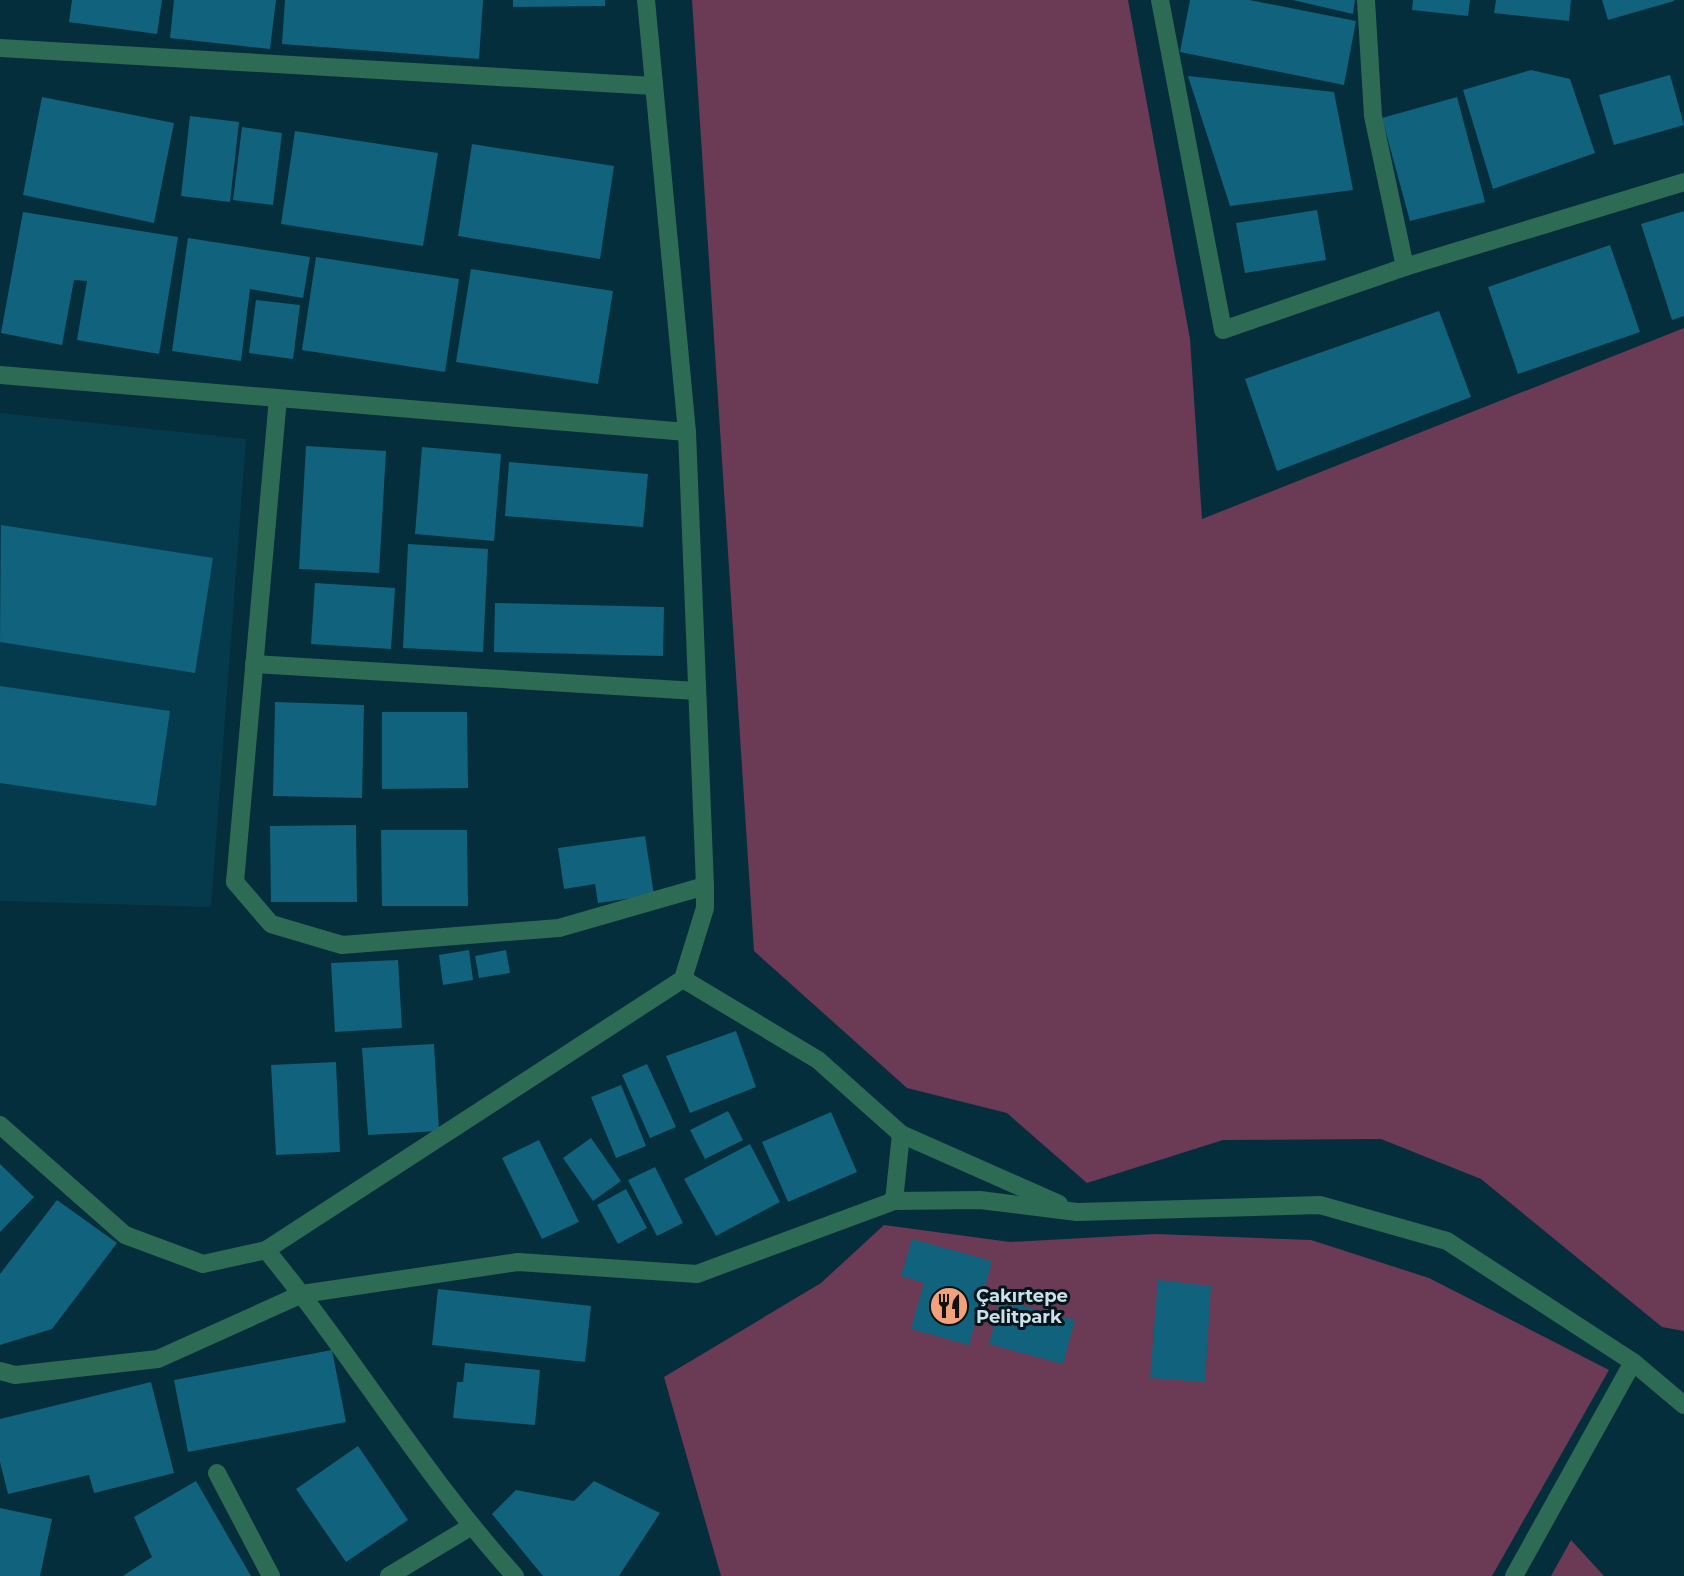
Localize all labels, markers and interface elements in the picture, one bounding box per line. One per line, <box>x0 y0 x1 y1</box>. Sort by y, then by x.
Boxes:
restaurant icon: Çakırtepe Pelitpark <box>928 1285 970 1327</box>
place label: Çakırtepe Pelitpark <box>976 1285 1068 1328</box>

